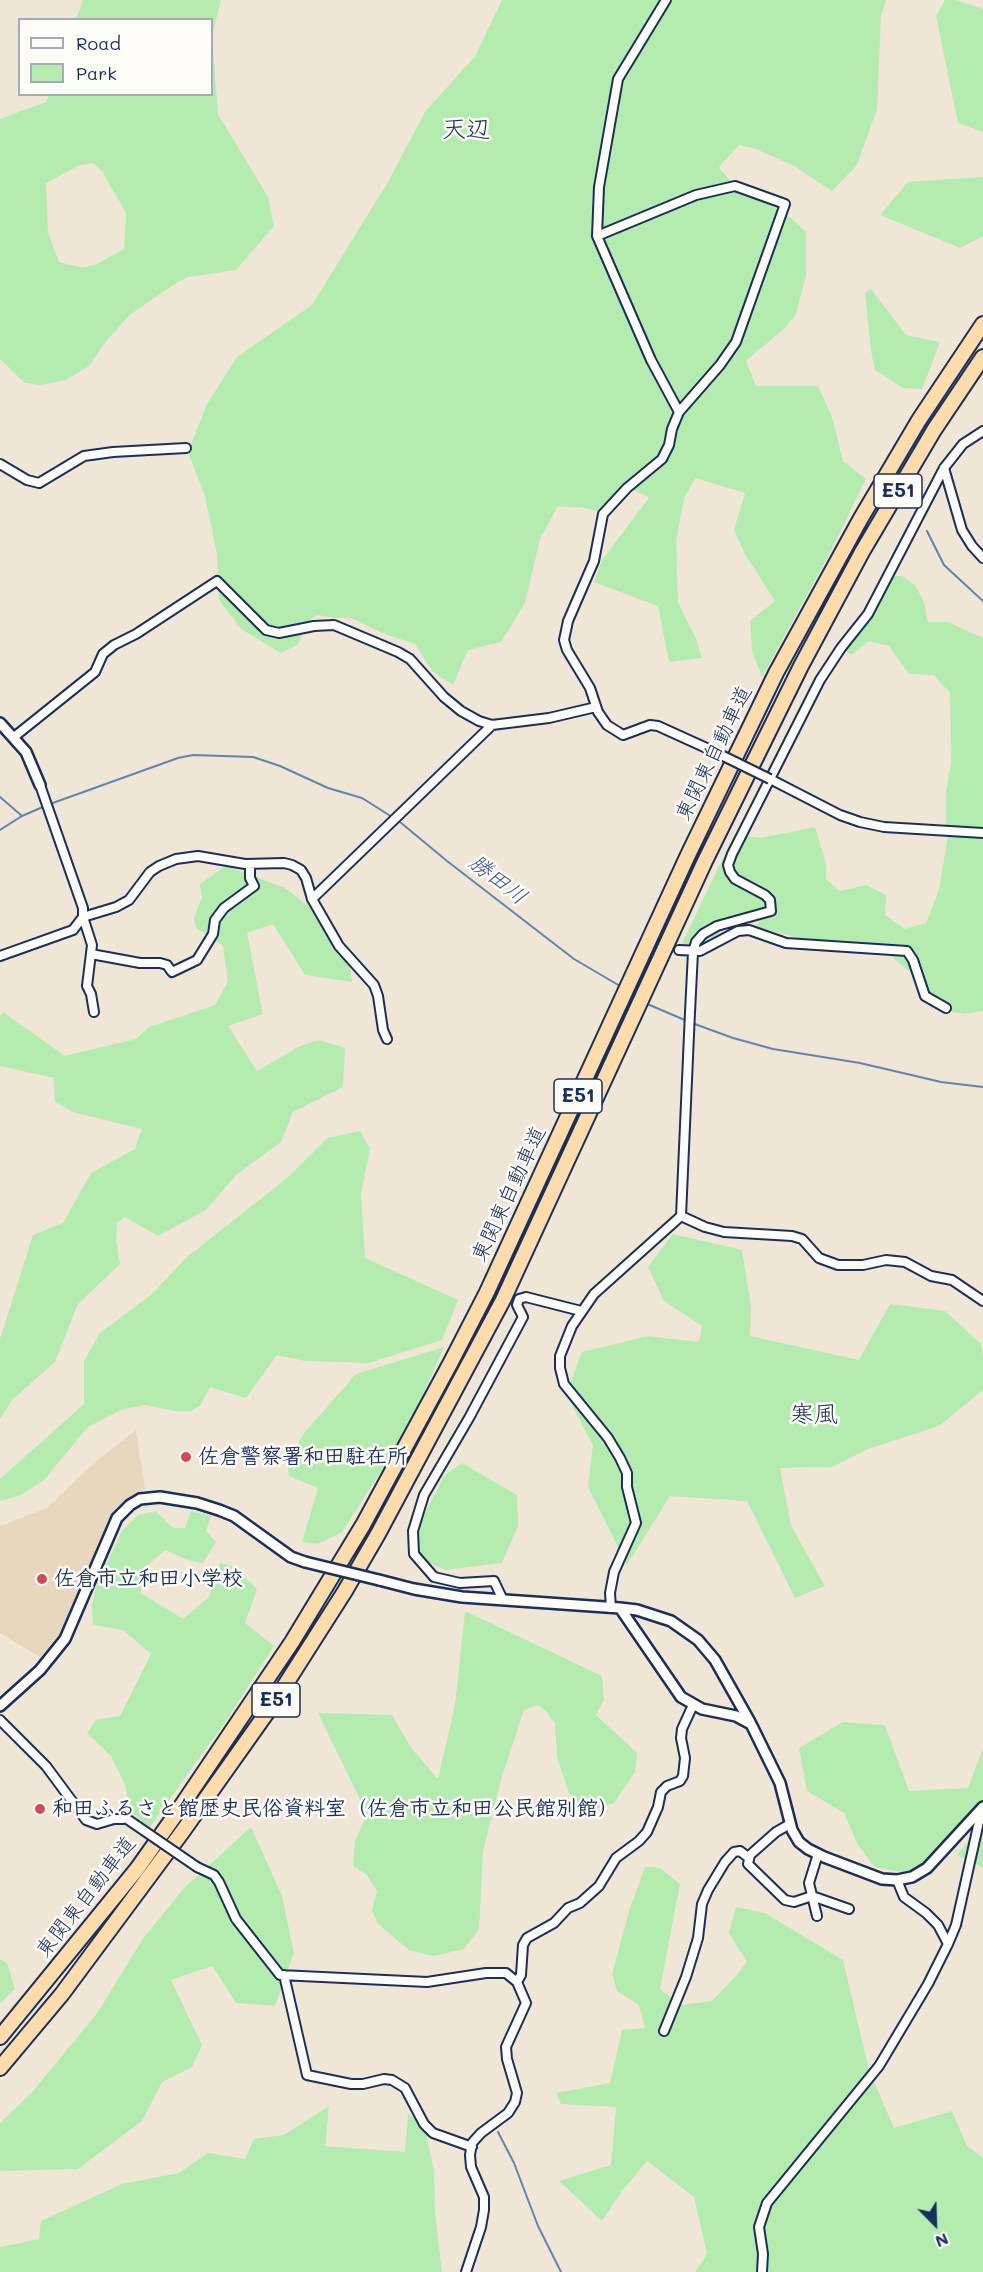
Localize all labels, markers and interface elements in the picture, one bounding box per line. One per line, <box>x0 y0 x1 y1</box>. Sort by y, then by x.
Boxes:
legend <box>18 18 213 96</box>
text: Road <box>76 31 121 55</box>
text: Park <box>76 61 117 85</box>
district label: 天辺 <box>442 116 490 144</box>
road number: E51 <box>874 474 922 508</box>
street label: 東関東自動車道 <box>670 681 758 825</box>
water label: 勝田川 <box>464 849 532 911</box>
road number: E51 <box>554 1079 602 1113</box>
street label: 東関東自動車道 <box>467 1122 551 1266</box>
district label: 寒風 <box>790 1401 838 1429</box>
place label: 佐倉警察署和田駐在所 <box>198 1444 408 1470</box>
marker: 佐倉警察署和田駐在所 <box>179 1450 193 1464</box>
place label: 佐倉市立和田小学校 <box>54 1566 243 1592</box>
marker: 佐倉市立和田小学校 <box>35 1572 49 1586</box>
road number: E51 <box>252 1683 300 1717</box>
place label: 和田ふるさと館歴史民俗資料室（佐倉市立和田公民館別館） <box>52 1796 619 1822</box>
marker: 和田ふるさと館歴史民俗資料室（佐倉市立和田公民館別館） <box>33 1802 47 1816</box>
street label: 東関東自動車道 <box>31 1831 141 1963</box>
north arrow <box>905 2194 965 2254</box>
text: N <box>933 2229 952 2253</box>

